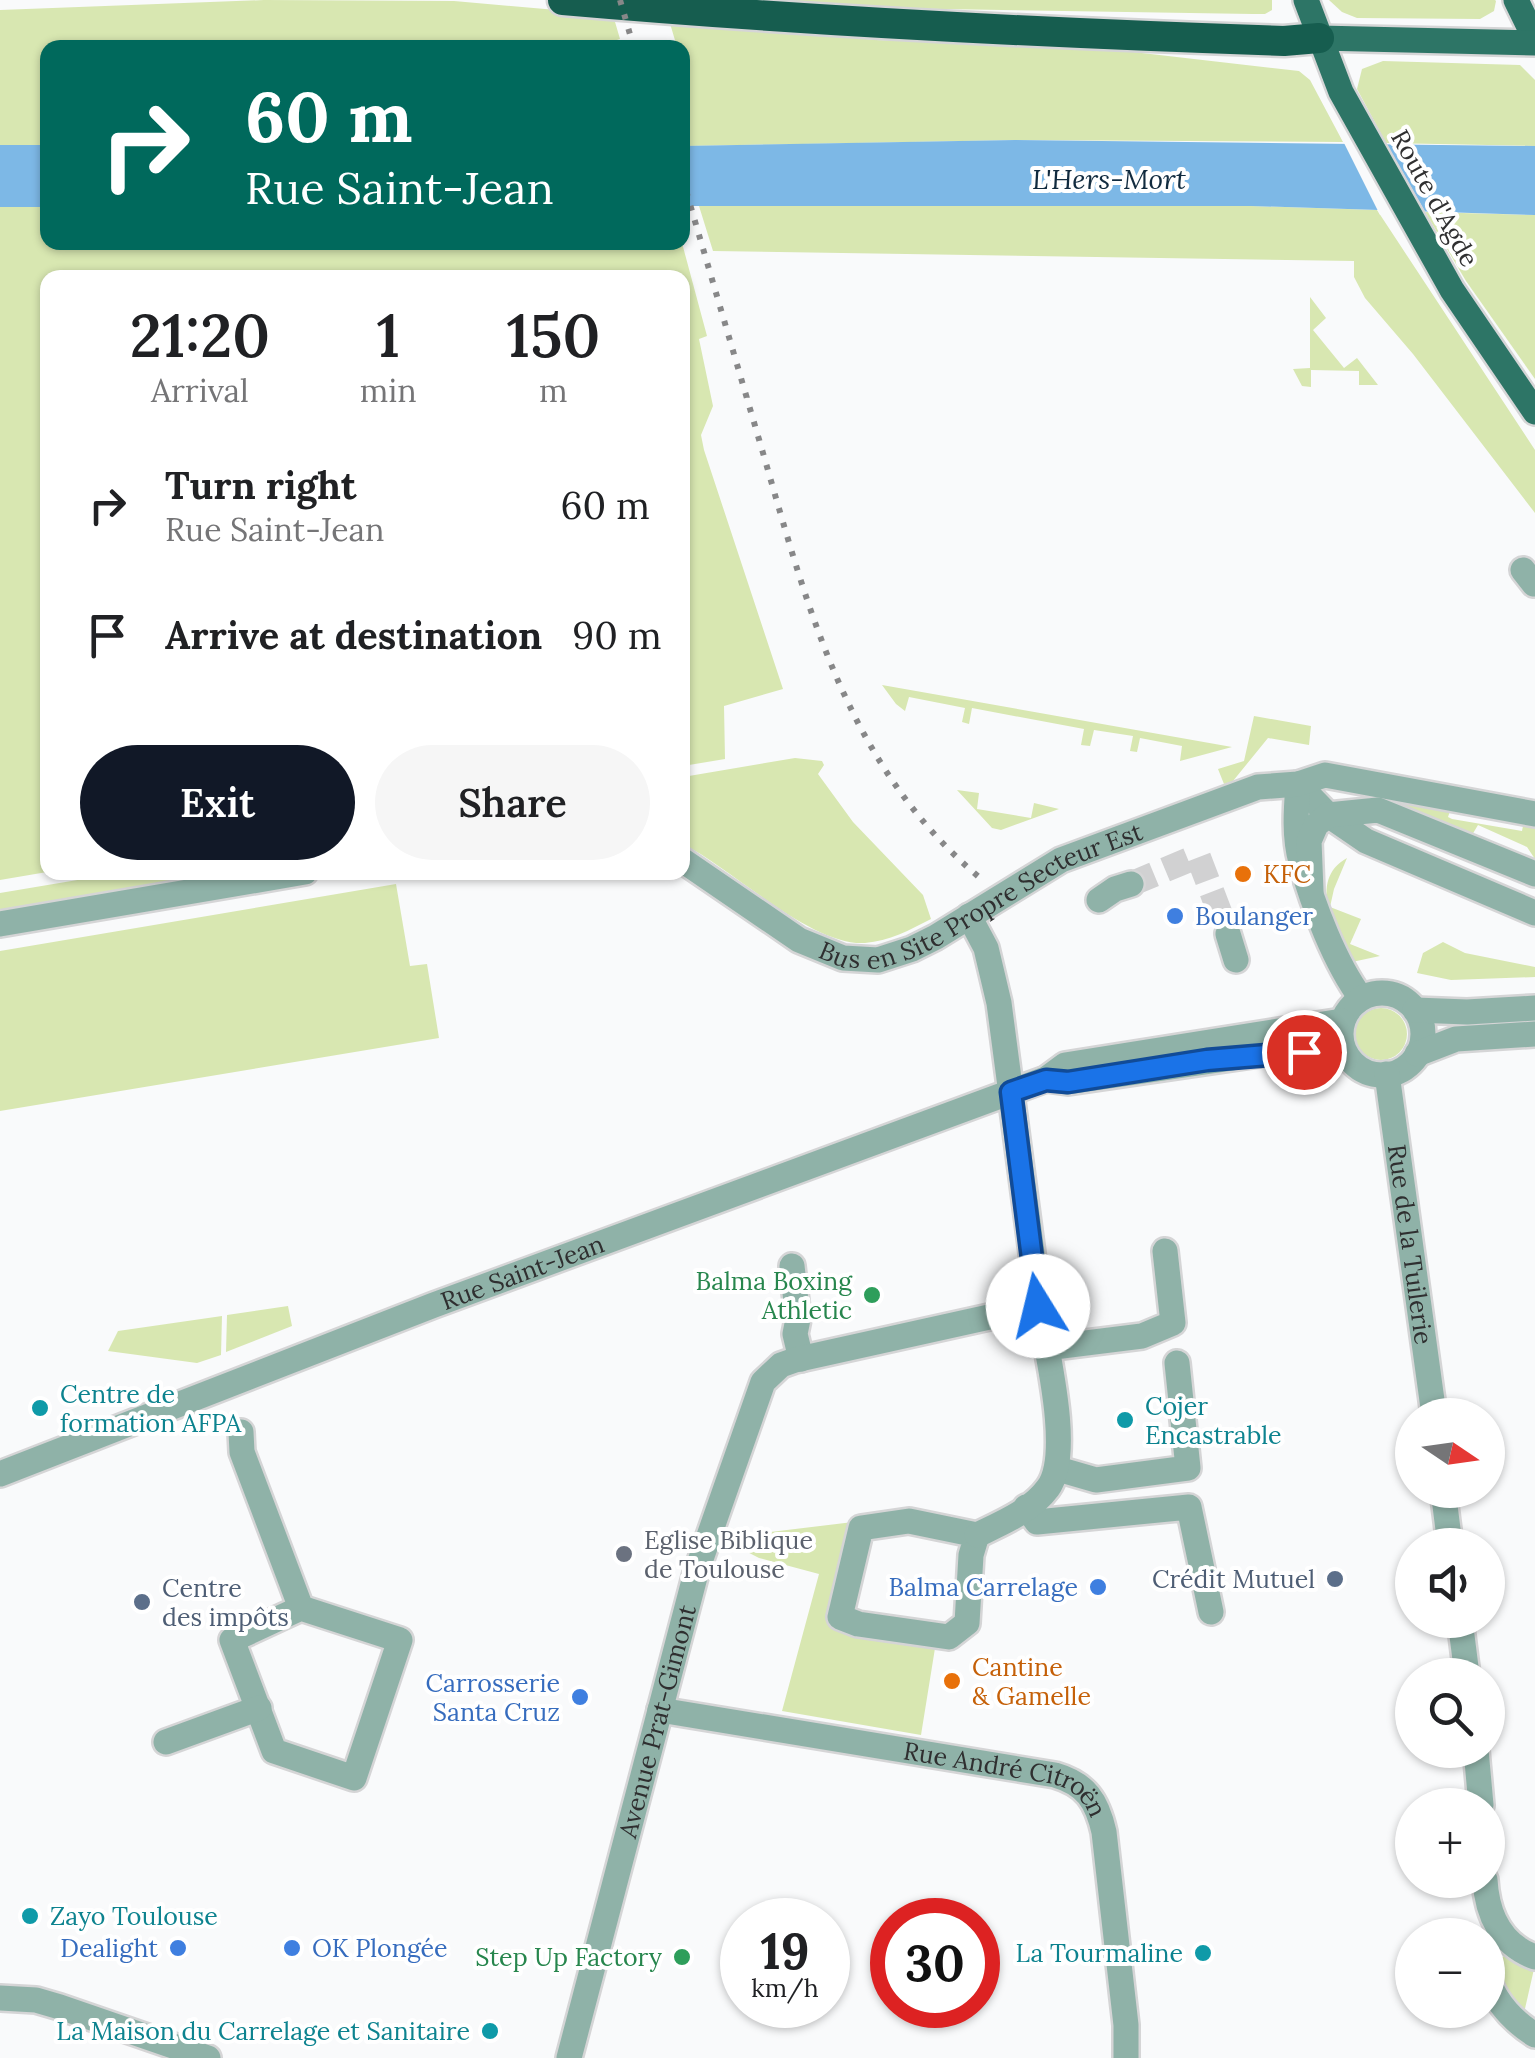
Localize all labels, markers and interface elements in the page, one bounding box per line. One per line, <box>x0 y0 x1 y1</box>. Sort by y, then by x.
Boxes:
text: 60 m <box>245 72 413 161</box>
icon: right <box>80 80 210 210</box>
street label: Route d'Agde <box>1384 124 1486 272</box>
text: Rue Saint-Jean <box>245 159 554 216</box>
water label: L'Hers-Mort <box>1032 161 1187 197</box>
text: 21:20 <box>130 297 270 373</box>
text: 1 <box>377 297 400 373</box>
text: 150 <box>506 297 600 373</box>
text: Arrival <box>151 370 249 411</box>
text: min <box>360 370 417 411</box>
text: m <box>539 370 568 411</box>
text: Turn right <box>165 461 356 509</box>
icon: right <box>80 478 135 533</box>
text: 60 m <box>560 481 650 529</box>
text: Rue Saint-Jean <box>165 509 385 550</box>
icon: arrive <box>80 608 135 663</box>
text: Arrive at destination <box>165 611 542 659</box>
text: 90 m <box>572 611 662 659</box>
button: Exit <box>80 745 355 860</box>
button: Share <box>375 745 650 860</box>
street label: Bus en Site Propre Secteur Est <box>814 815 1147 976</box>
place label: KFC <box>1263 858 1311 890</box>
marker: KFC <box>1232 863 1254 885</box>
place label: Boulanger <box>1195 900 1313 932</box>
marker: Boulanger <box>1164 905 1186 927</box>
pin <box>1262 1010 1347 1095</box>
icon: arrive <box>1277 1025 1332 1080</box>
street label: Rue de la Tuilerie <box>1381 1142 1440 1346</box>
street label: Rue Saint-Jean <box>436 1228 608 1317</box>
position arrow <box>986 1254 1090 1358</box>
place label: Balma Boxing Athletic <box>696 1265 853 1326</box>
marker: Balma Boxing Athletic <box>861 1284 883 1306</box>
place label: Centre de formation AFPA <box>60 1378 242 1439</box>
place label: Cojer Encastrable <box>1145 1390 1282 1451</box>
marker: Centre de formation AFPA <box>29 1397 51 1419</box>
north arrow <box>1395 1398 1505 1508</box>
map controls <box>1395 1398 1505 2028</box>
marker: Cojer Encastrable <box>1114 1409 1136 1431</box>
place label: Eglise Biblique de Toulouse <box>644 1524 813 1585</box>
button: sound <box>1395 1528 1505 1638</box>
marker: Eglise Biblique de Toulouse <box>613 1543 635 1565</box>
place label: Crédit Mutuel <box>1152 1563 1315 1595</box>
marker: Crédit Mutuel <box>1324 1568 1346 1590</box>
place label: Balma Carrelage <box>889 1571 1078 1603</box>
place label: Centre des impôts <box>162 1572 289 1633</box>
marker: Balma Carrelage <box>1087 1576 1109 1598</box>
marker: Centre des impôts <box>131 1591 153 1613</box>
street label: Avenue Prat-Gimont <box>611 1601 703 1842</box>
place label: Cantine & Gamelle <box>972 1651 1091 1712</box>
button: search <box>1395 1658 1505 1768</box>
place label: Carrosserie Santa Cruz <box>425 1667 560 1728</box>
marker: Cantine & Gamelle <box>941 1670 963 1692</box>
marker: Carrosserie Santa Cruz <box>569 1686 591 1708</box>
street label: Rue André Citroën <box>901 1734 1114 1822</box>
button: + <box>1395 1788 1505 1898</box>
speed limit sign: 30 <box>870 1898 1000 2028</box>
place label: Zayo Toulouse <box>50 1900 218 1932</box>
marker: Zayo Toulouse <box>19 1905 41 1927</box>
button: − <box>1395 1918 1505 2028</box>
text: 19 <box>760 1919 810 1983</box>
place label: Dealight <box>60 1932 158 1964</box>
place label: OK Plongée <box>312 1932 448 1964</box>
marker: Dealight <box>167 1937 189 1959</box>
marker: OK Plongée <box>281 1937 303 1959</box>
place label: La Tourmaline <box>1016 1937 1183 1969</box>
place label: Step Up Factory <box>475 1941 663 1973</box>
marker: La Tourmaline <box>1192 1942 1214 1964</box>
marker: Step Up Factory <box>671 1946 693 1968</box>
text: km/h <box>751 1972 819 2004</box>
place label: La Maison du Carrelage et Sanitaire <box>56 2015 470 2047</box>
marker: La Maison du Carrelage et Sanitaire <box>479 2020 501 2042</box>

